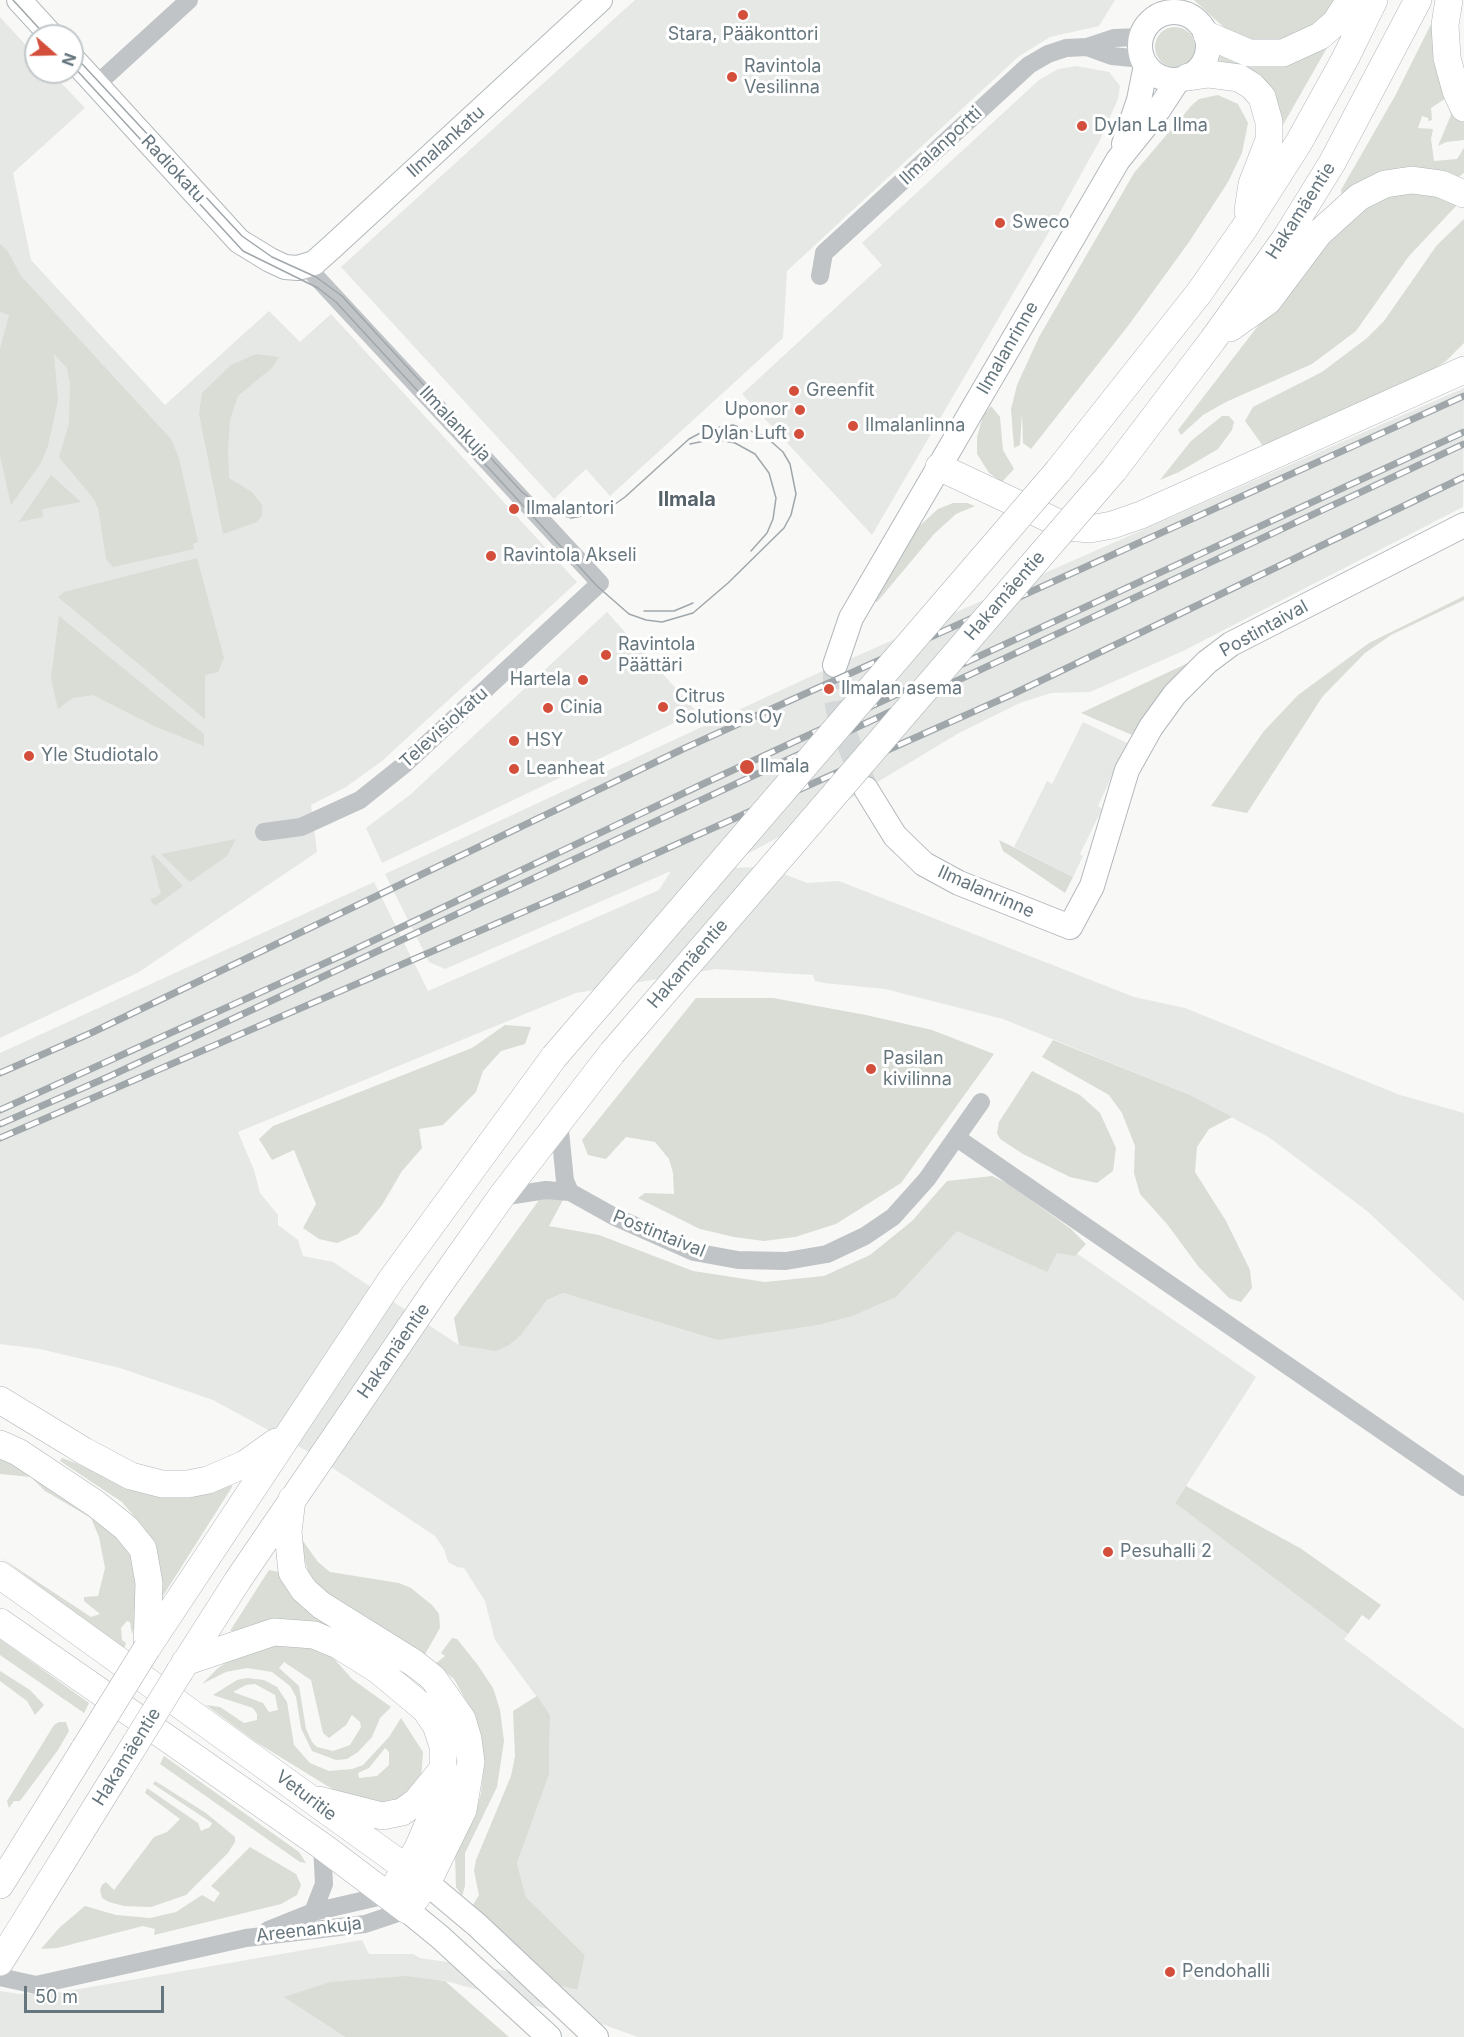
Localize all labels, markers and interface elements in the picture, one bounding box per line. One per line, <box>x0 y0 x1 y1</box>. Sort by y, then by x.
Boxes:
marker: Stara, Pääkonttori <box>736 8 750 22</box>
north arrow <box>24 24 84 84</box>
place label: Stara, Pääkonttori <box>668 24 818 46</box>
text: N <box>58 50 81 69</box>
place label: Ravintola Vesilinna <box>744 56 821 98</box>
marker: Ravintola Vesilinna <box>725 70 739 84</box>
street label: Ilmalankatu <box>403 102 489 182</box>
street label: Ilmalanportti <box>895 102 987 190</box>
place label: Dylan La Ilma <box>1094 115 1208 137</box>
marker: Dylan La Ilma <box>1075 119 1089 133</box>
street label: Radiokatu <box>136 131 210 207</box>
street label: Hakamäentie <box>1262 158 1340 264</box>
place label: Sweco <box>1012 212 1070 234</box>
marker: Sweco <box>993 216 1007 230</box>
street label: Ilmalanrinne <box>973 298 1043 398</box>
place label: Greenfit <box>806 380 874 402</box>
street label: Ilmalankuja <box>415 382 495 466</box>
marker: Greenfit <box>787 384 801 398</box>
place label: Uponor <box>725 399 788 421</box>
marker: Uponor <box>793 403 807 417</box>
place label: Ilmalanlinna <box>865 415 965 437</box>
marker: Ilmalanlinna <box>846 419 860 433</box>
place label: Dylan Luft <box>701 423 787 445</box>
marker: Dylan Luft <box>792 427 806 441</box>
district label: Ilmala <box>658 488 716 512</box>
place label: Ilmalantori <box>526 498 614 520</box>
marker: Ilmalantori <box>507 502 521 516</box>
place label: Ravintola Akseli <box>503 545 636 567</box>
street label: Hakamäentie <box>960 547 1050 645</box>
marker: Ravintola Akseli <box>484 549 498 563</box>
street label: Postintaival <box>1216 596 1312 662</box>
place label: Ravintola Päättäri <box>618 634 695 676</box>
marker: Ravintola Päättäri <box>599 648 613 662</box>
place label: Hartela <box>510 669 571 691</box>
marker: Hartela <box>576 673 590 687</box>
place label: Ilmalan asema <box>841 678 962 700</box>
marker: Ilmalan asema <box>822 682 836 696</box>
street label: Televisiokatu <box>396 683 492 773</box>
place label: Citrus Solutions Oy <box>675 686 782 728</box>
place label: Cinia <box>560 697 603 719</box>
marker: Citrus Solutions Oy <box>656 700 670 714</box>
marker: Cinia <box>541 701 555 715</box>
place label: HSY <box>526 730 563 752</box>
marker: HSY <box>507 734 521 748</box>
place label: Yle Studiotalo <box>41 745 159 767</box>
marker: Yle Studiotalo <box>22 749 36 763</box>
place label: Ilmala <box>760 756 810 778</box>
place label: Leanheat <box>526 758 605 780</box>
marker: Ilmala <box>738 758 756 776</box>
marker: Leanheat <box>507 762 521 776</box>
street label: Ilmalanrinne <box>934 861 1038 923</box>
street label: Hakamäentie <box>643 915 733 1013</box>
place label: Pasilan kivilinna <box>883 1048 952 1090</box>
marker: Pasilan kivilinna <box>864 1062 878 1076</box>
street label: Postintaival <box>610 1206 708 1262</box>
street label: Hakamäentie <box>353 1299 435 1403</box>
place label: Pesuhalli 2 <box>1120 1541 1212 1563</box>
marker: Pesuhalli 2 <box>1101 1545 1115 1559</box>
street label: Hakamäentie <box>88 1704 166 1810</box>
street label: Veturitie <box>271 1766 341 1826</box>
street label: Areenankuja <box>255 1913 363 1947</box>
place label: Pendohalli <box>1182 1961 1270 1983</box>
marker: Pendohalli <box>1163 1965 1177 1979</box>
scale bar <box>27 1974 166 2012</box>
text: 50 m <box>35 1986 78 2007</box>

